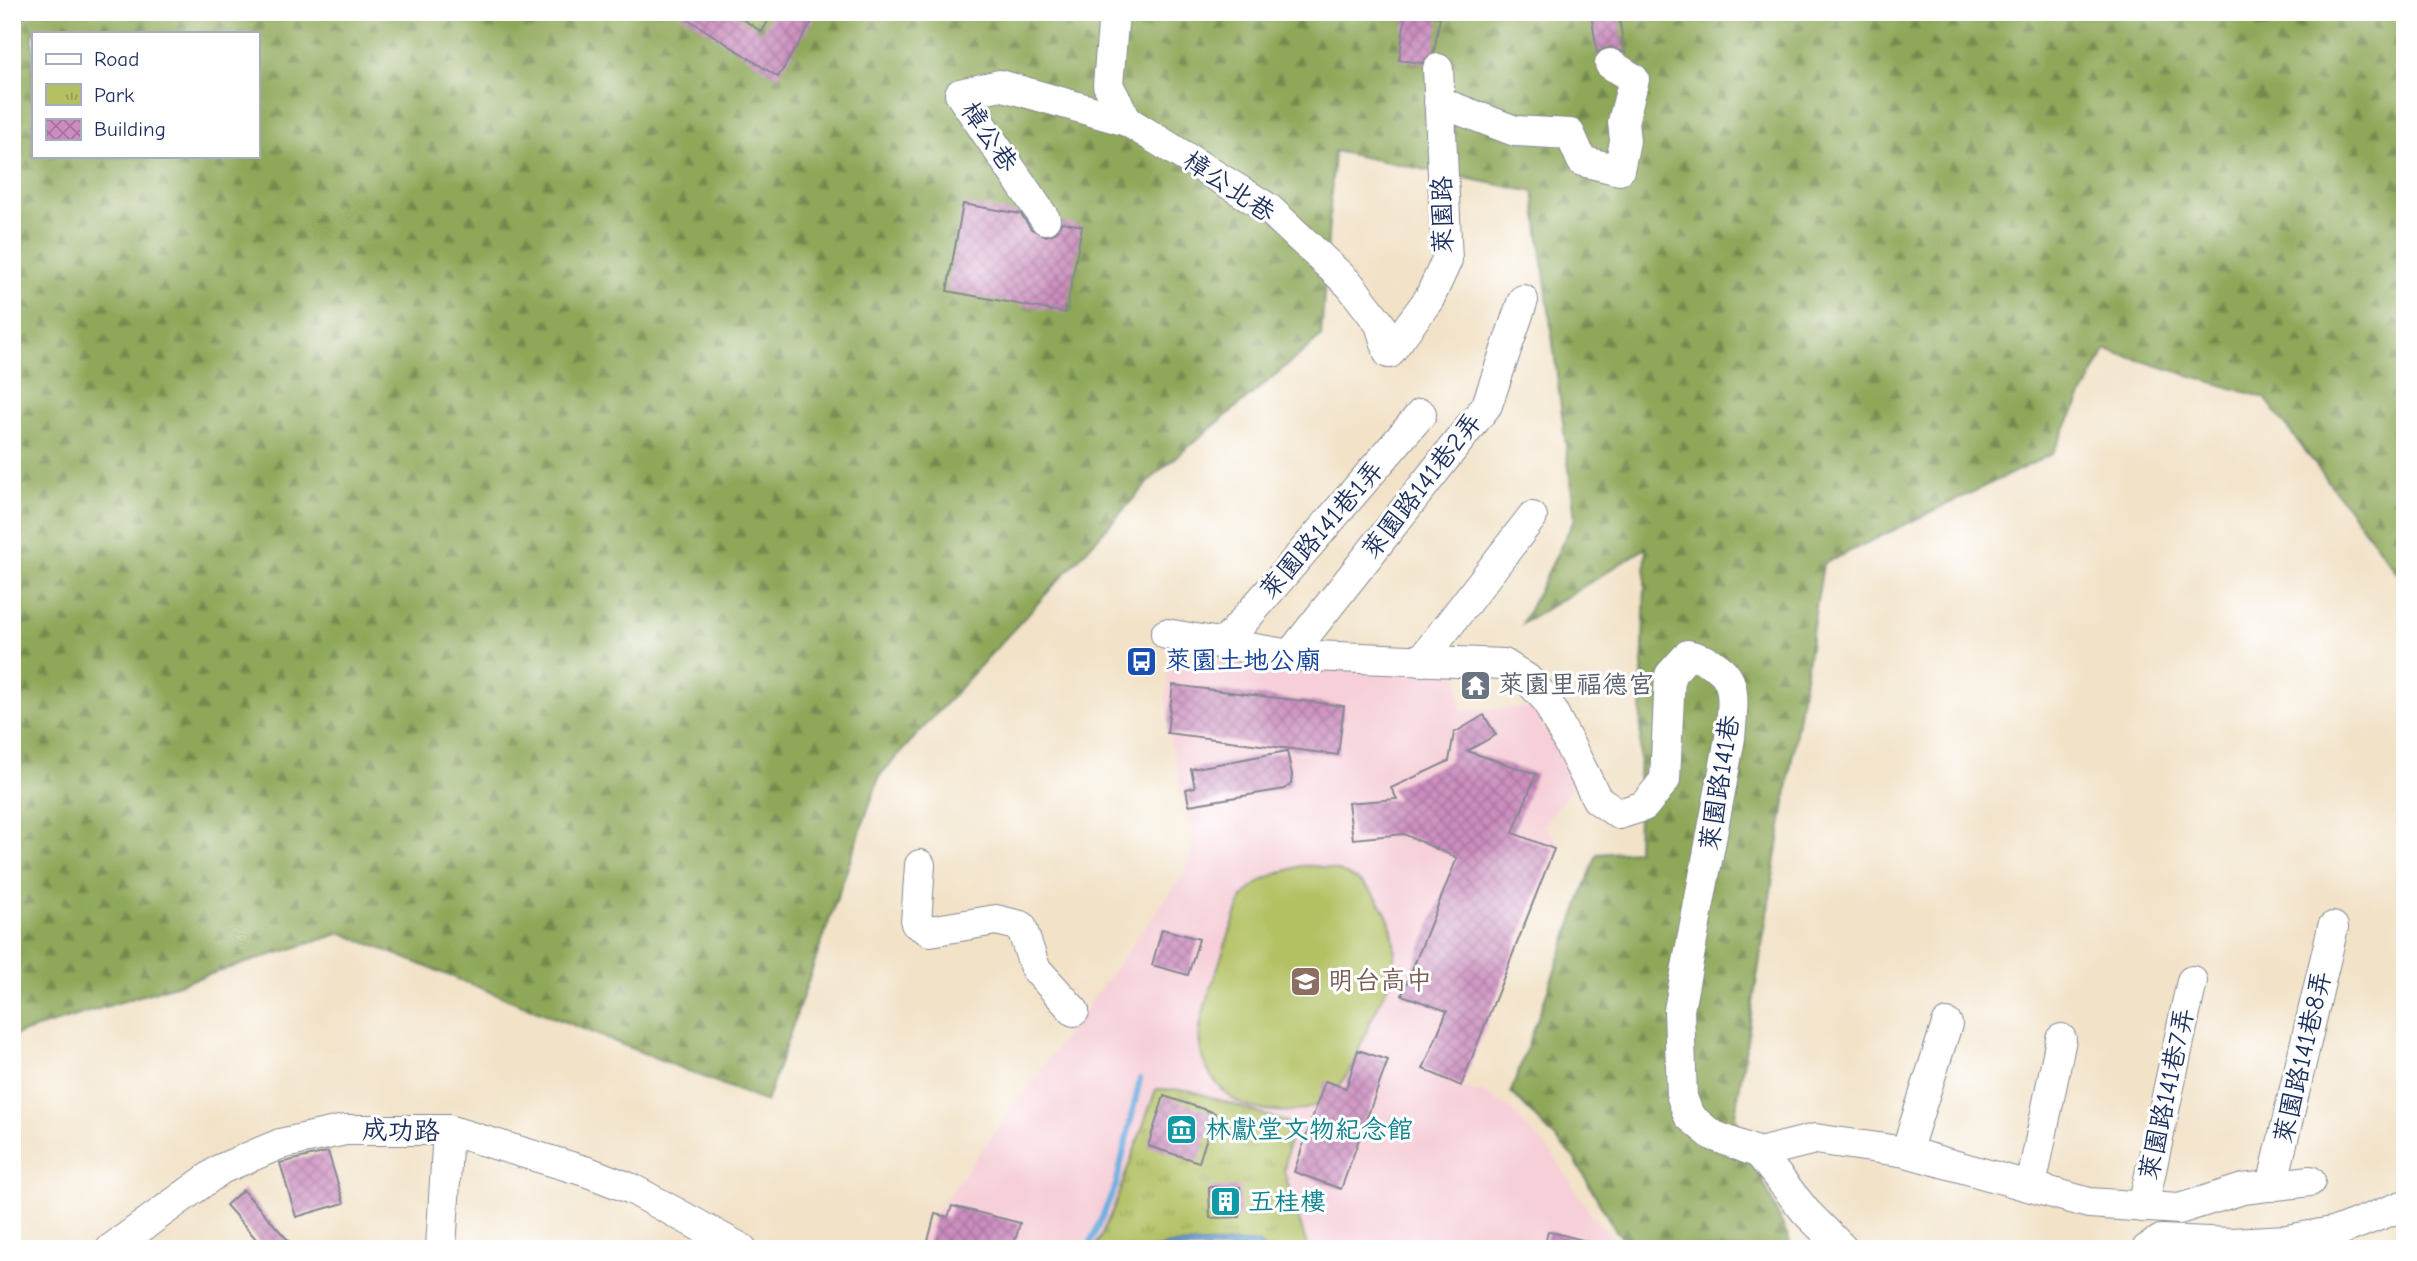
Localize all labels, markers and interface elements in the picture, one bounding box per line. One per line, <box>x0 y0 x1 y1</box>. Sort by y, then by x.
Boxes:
legend <box>32 32 259 158</box>
text: Road <box>94 47 139 71</box>
text: Park <box>94 83 134 107</box>
street label: 樟公巷 <box>955 96 1023 178</box>
text: Building <box>94 117 166 141</box>
street label: 樟公北巷 <box>1177 145 1281 229</box>
street label: 萊園路 <box>1427 176 1459 254</box>
street label: 萊園路141巷2弄 <box>1356 407 1488 565</box>
street label: 萊園路141巷1弄 <box>1254 455 1390 605</box>
bus stop icon: 萊園土地公廟 <box>1125 644 1159 678</box>
place label: 萊園土地公廟 <box>1165 646 1321 676</box>
temple icon: 萊園里福德宮 <box>1458 668 1492 702</box>
place label: 萊園里福德宮 <box>1498 670 1654 700</box>
street label: 萊園路141巷 <box>1694 713 1746 853</box>
school or university icon: 明台高中 <box>1288 964 1322 998</box>
place label: 明台高中 <box>1328 966 1432 996</box>
street label: 萊園路141巷8弄 <box>2269 968 2337 1146</box>
street label: 萊園路141巷7弄 <box>2134 1005 2200 1183</box>
museum icon: 林獻堂文物紀念館 <box>1165 1113 1199 1147</box>
street label: 成功路 <box>362 1115 440 1147</box>
place label: 林獻堂文物紀念館 <box>1205 1115 1413 1145</box>
building icon: 五桂樓 <box>1208 1185 1242 1219</box>
place label: 五桂樓 <box>1248 1187 1326 1217</box>

